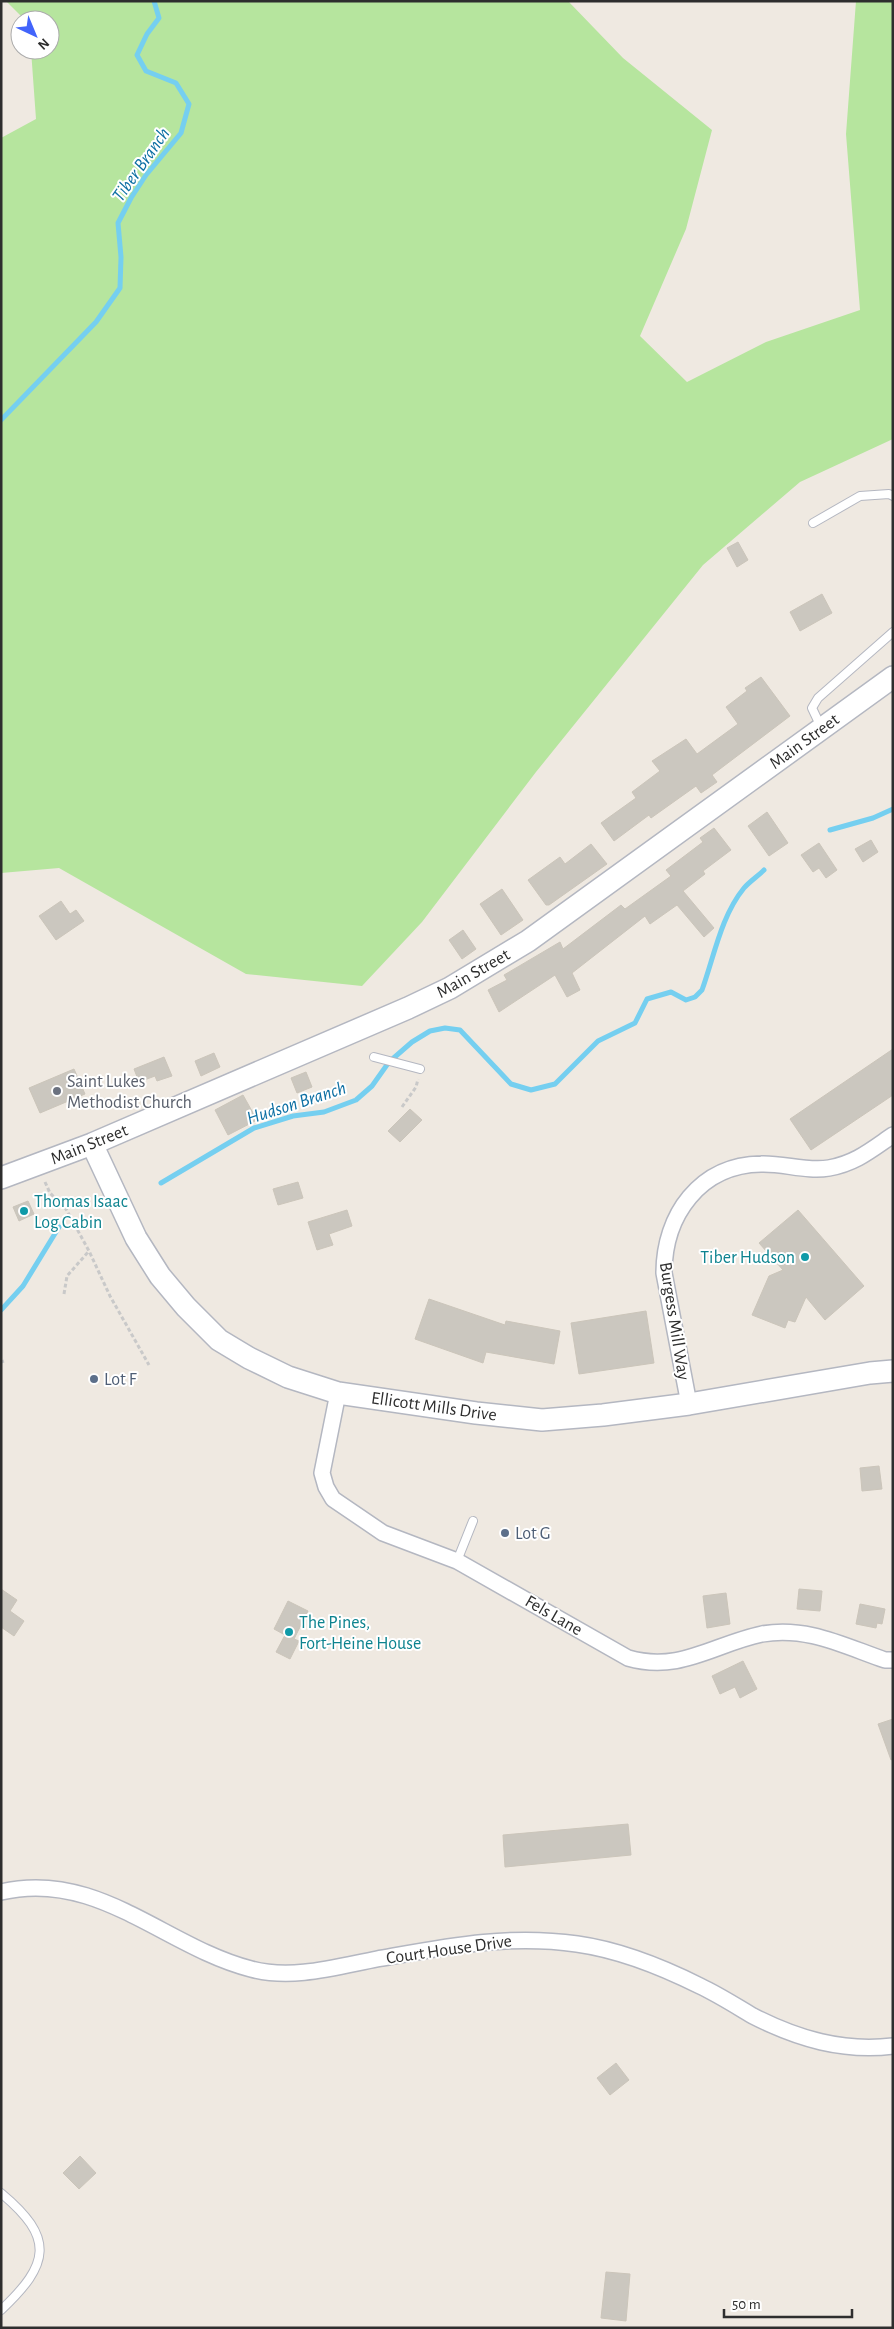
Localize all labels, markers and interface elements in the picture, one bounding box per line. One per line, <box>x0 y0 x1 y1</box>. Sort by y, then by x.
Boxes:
north arrow <box>10 10 60 60</box>
text: N <box>35 35 52 52</box>
water label: Tiber Branch <box>109 124 174 205</box>
street label: Main Street <box>766 710 843 773</box>
street label: Main Street <box>434 946 513 1002</box>
place label: Saint Lukes Methodist Church <box>67 1073 192 1112</box>
water label: Hudson Branch <box>244 1078 348 1128</box>
marker: Saint Lukes Methodist Church <box>51 1085 63 1097</box>
street label: Main Street <box>48 1121 131 1169</box>
place label: Thomas Isaac Log Cabin <box>34 1193 128 1232</box>
marker: Thomas Isaac Log Cabin <box>18 1205 30 1217</box>
place label: Tiber Hudson <box>700 1249 795 1267</box>
marker: Tiber Hudson <box>799 1251 811 1263</box>
street label: Burgess Mill Way <box>656 1261 692 1382</box>
place label: Lot F <box>104 1371 137 1389</box>
marker: Lot F <box>88 1373 100 1385</box>
street label: Ellicott Mills Drive <box>370 1389 498 1425</box>
place label: Lot G <box>515 1525 551 1543</box>
marker: Lot G <box>499 1527 511 1539</box>
street label: Fels Lane <box>522 1592 585 1639</box>
place label: The Pines, Fort-Heine House <box>299 1614 421 1653</box>
marker: The Pines, Fort-Heine House <box>283 1626 295 1638</box>
street label: Court House Drive <box>385 1932 513 1968</box>
scale bar <box>724 2286 852 2318</box>
text: 50 m <box>732 2297 761 2312</box>

